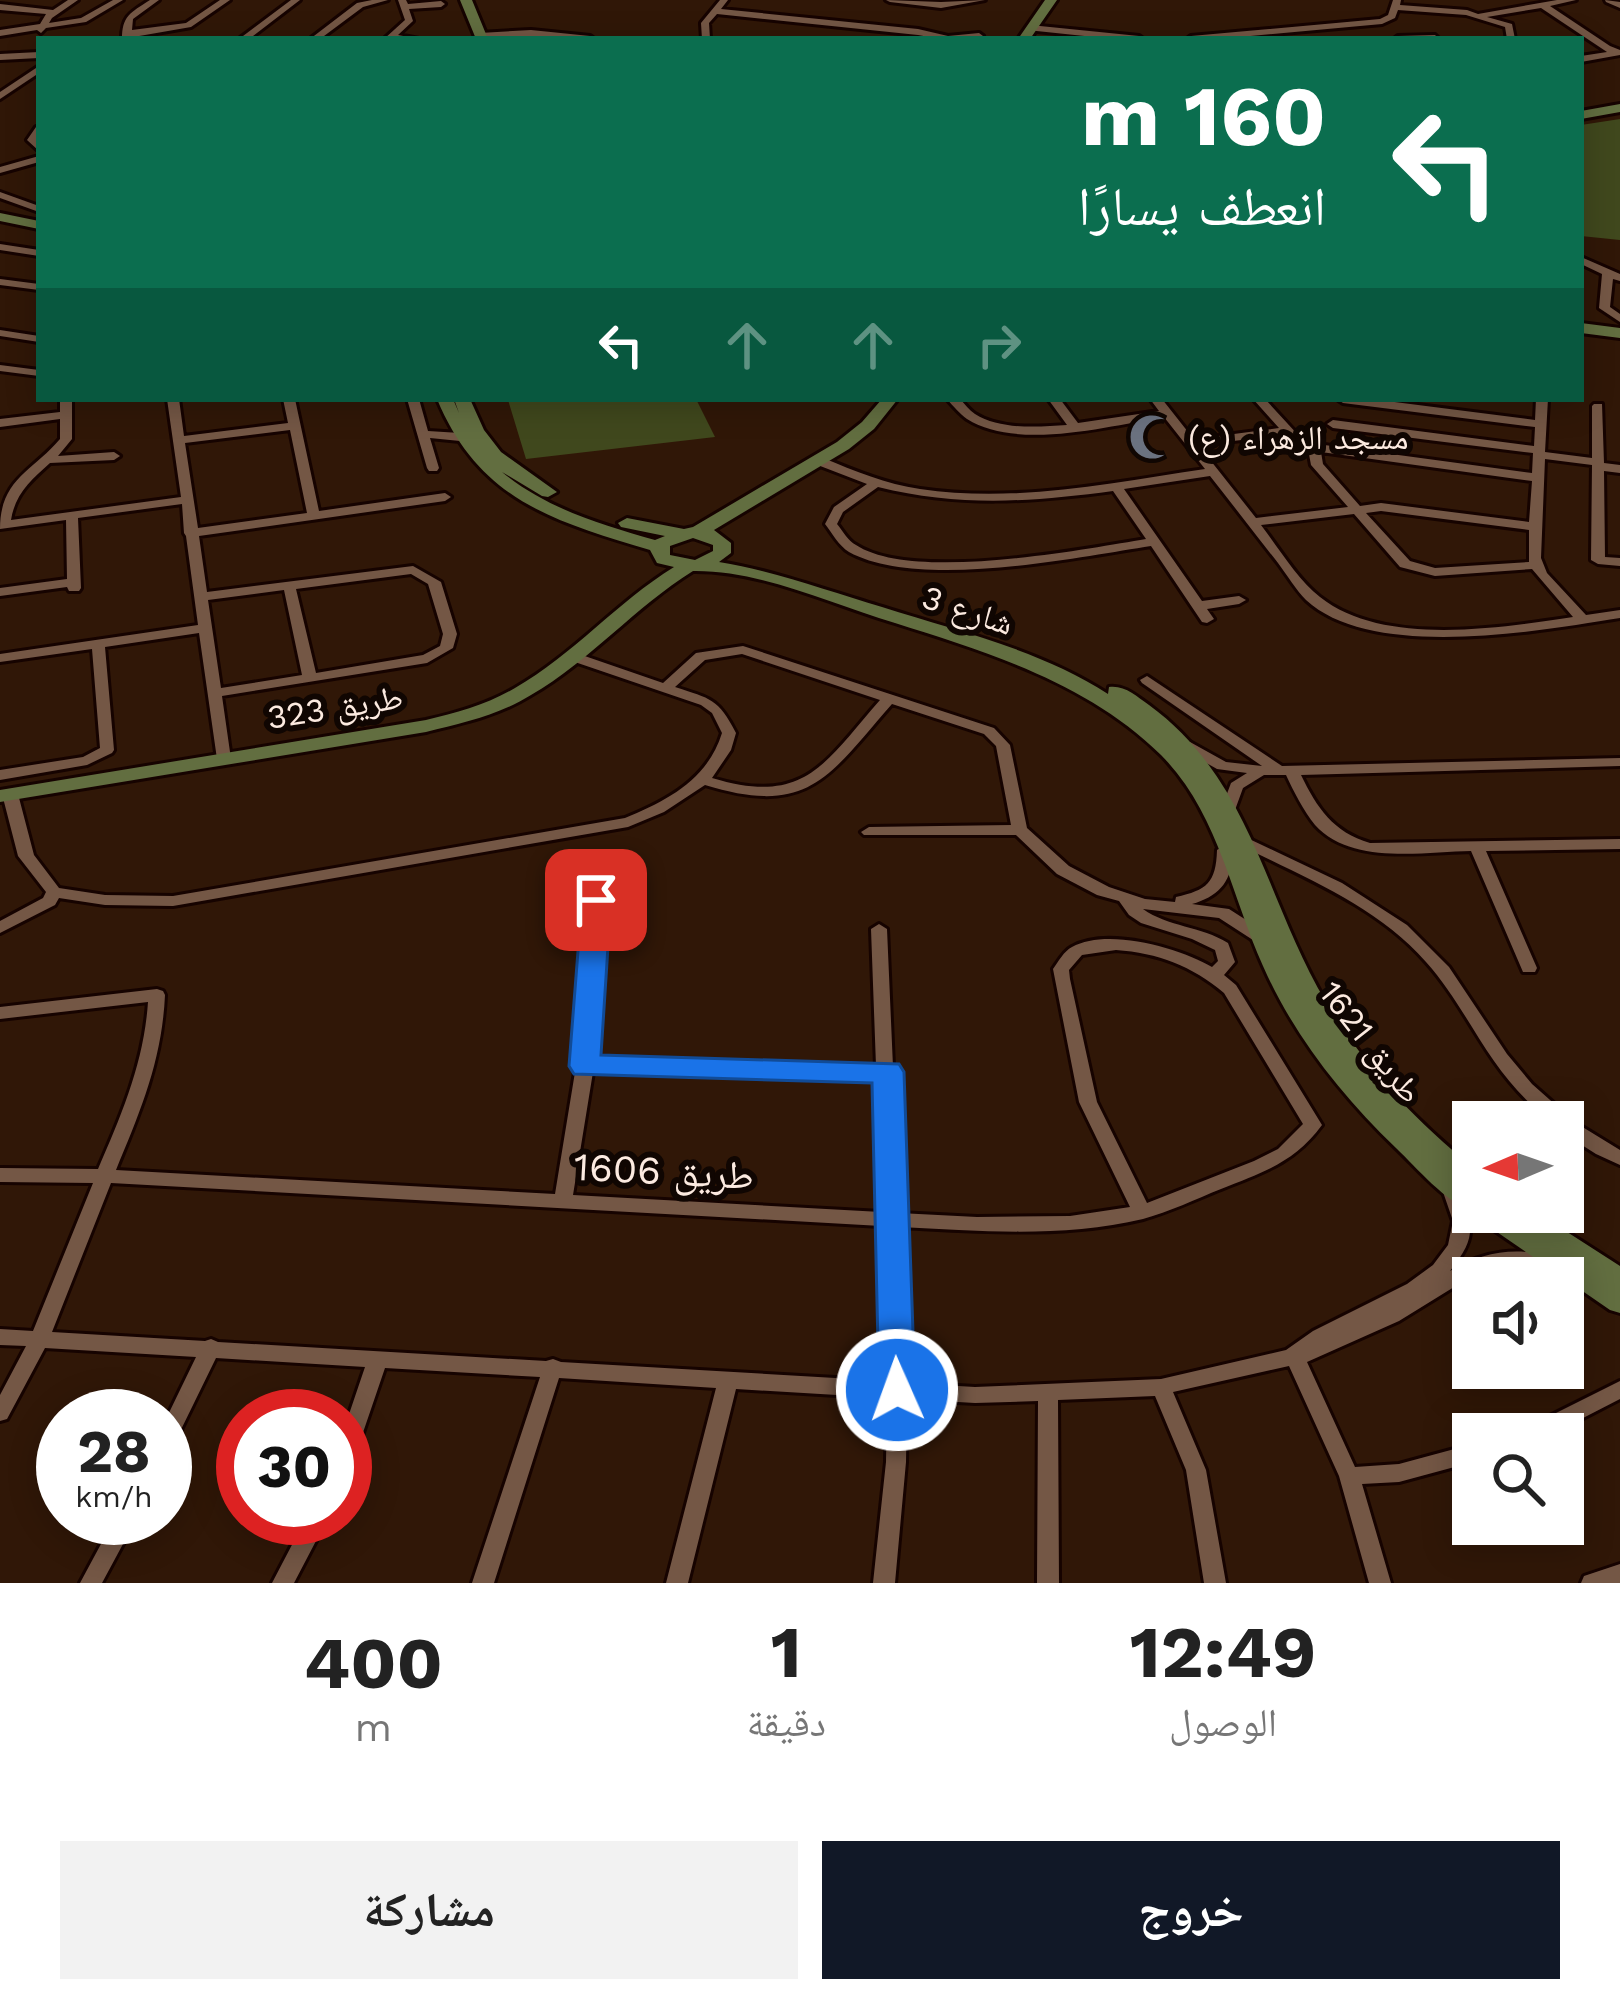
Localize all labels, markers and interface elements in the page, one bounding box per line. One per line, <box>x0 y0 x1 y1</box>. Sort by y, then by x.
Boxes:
text: 160 m <box>1081 67 1326 165</box>
icon: left <box>1368 84 1524 240</box>
text: انعطف يسارًا <box>1078 175 1326 238</box>
icon: left <box>588 312 654 378</box>
icon: ahead <box>714 312 780 378</box>
icon: ahead <box>840 312 906 378</box>
icon: right <box>966 312 1032 378</box>
mosque icon: مسجد الزهراء (ع) <box>1127 412 1177 462</box>
place label: مسجد الزهراء (ع) <box>1188 418 1409 458</box>
street label: شارع 3 <box>917 577 1018 644</box>
street label: طريق 323 <box>264 677 406 738</box>
pin <box>545 849 647 951</box>
icon: arrive <box>563 867 629 933</box>
street label: طريق 1621 <box>1311 973 1431 1111</box>
north arrow <box>1452 1101 1584 1233</box>
map controls <box>1452 1101 1584 1545</box>
street label: طريق 1606 <box>573 1144 755 1200</box>
button: sound <box>1452 1257 1584 1389</box>
position arrow <box>834 1327 960 1453</box>
speed limit sign: 30 <box>216 1389 372 1545</box>
button: search <box>1452 1413 1584 1545</box>
text: 28 <box>77 1416 151 1487</box>
text: km/h <box>75 1479 153 1514</box>
text: 1 <box>771 1610 802 1694</box>
text: 12:49 <box>1130 1610 1316 1694</box>
text: 400 <box>304 1621 443 1705</box>
text: دقيقة <box>747 1700 826 1745</box>
text: الوصول <box>1169 1700 1277 1745</box>
text: m <box>355 1705 392 1750</box>
button: مشاركة <box>60 1841 798 1979</box>
button: خروج <box>822 1841 1560 1979</box>

